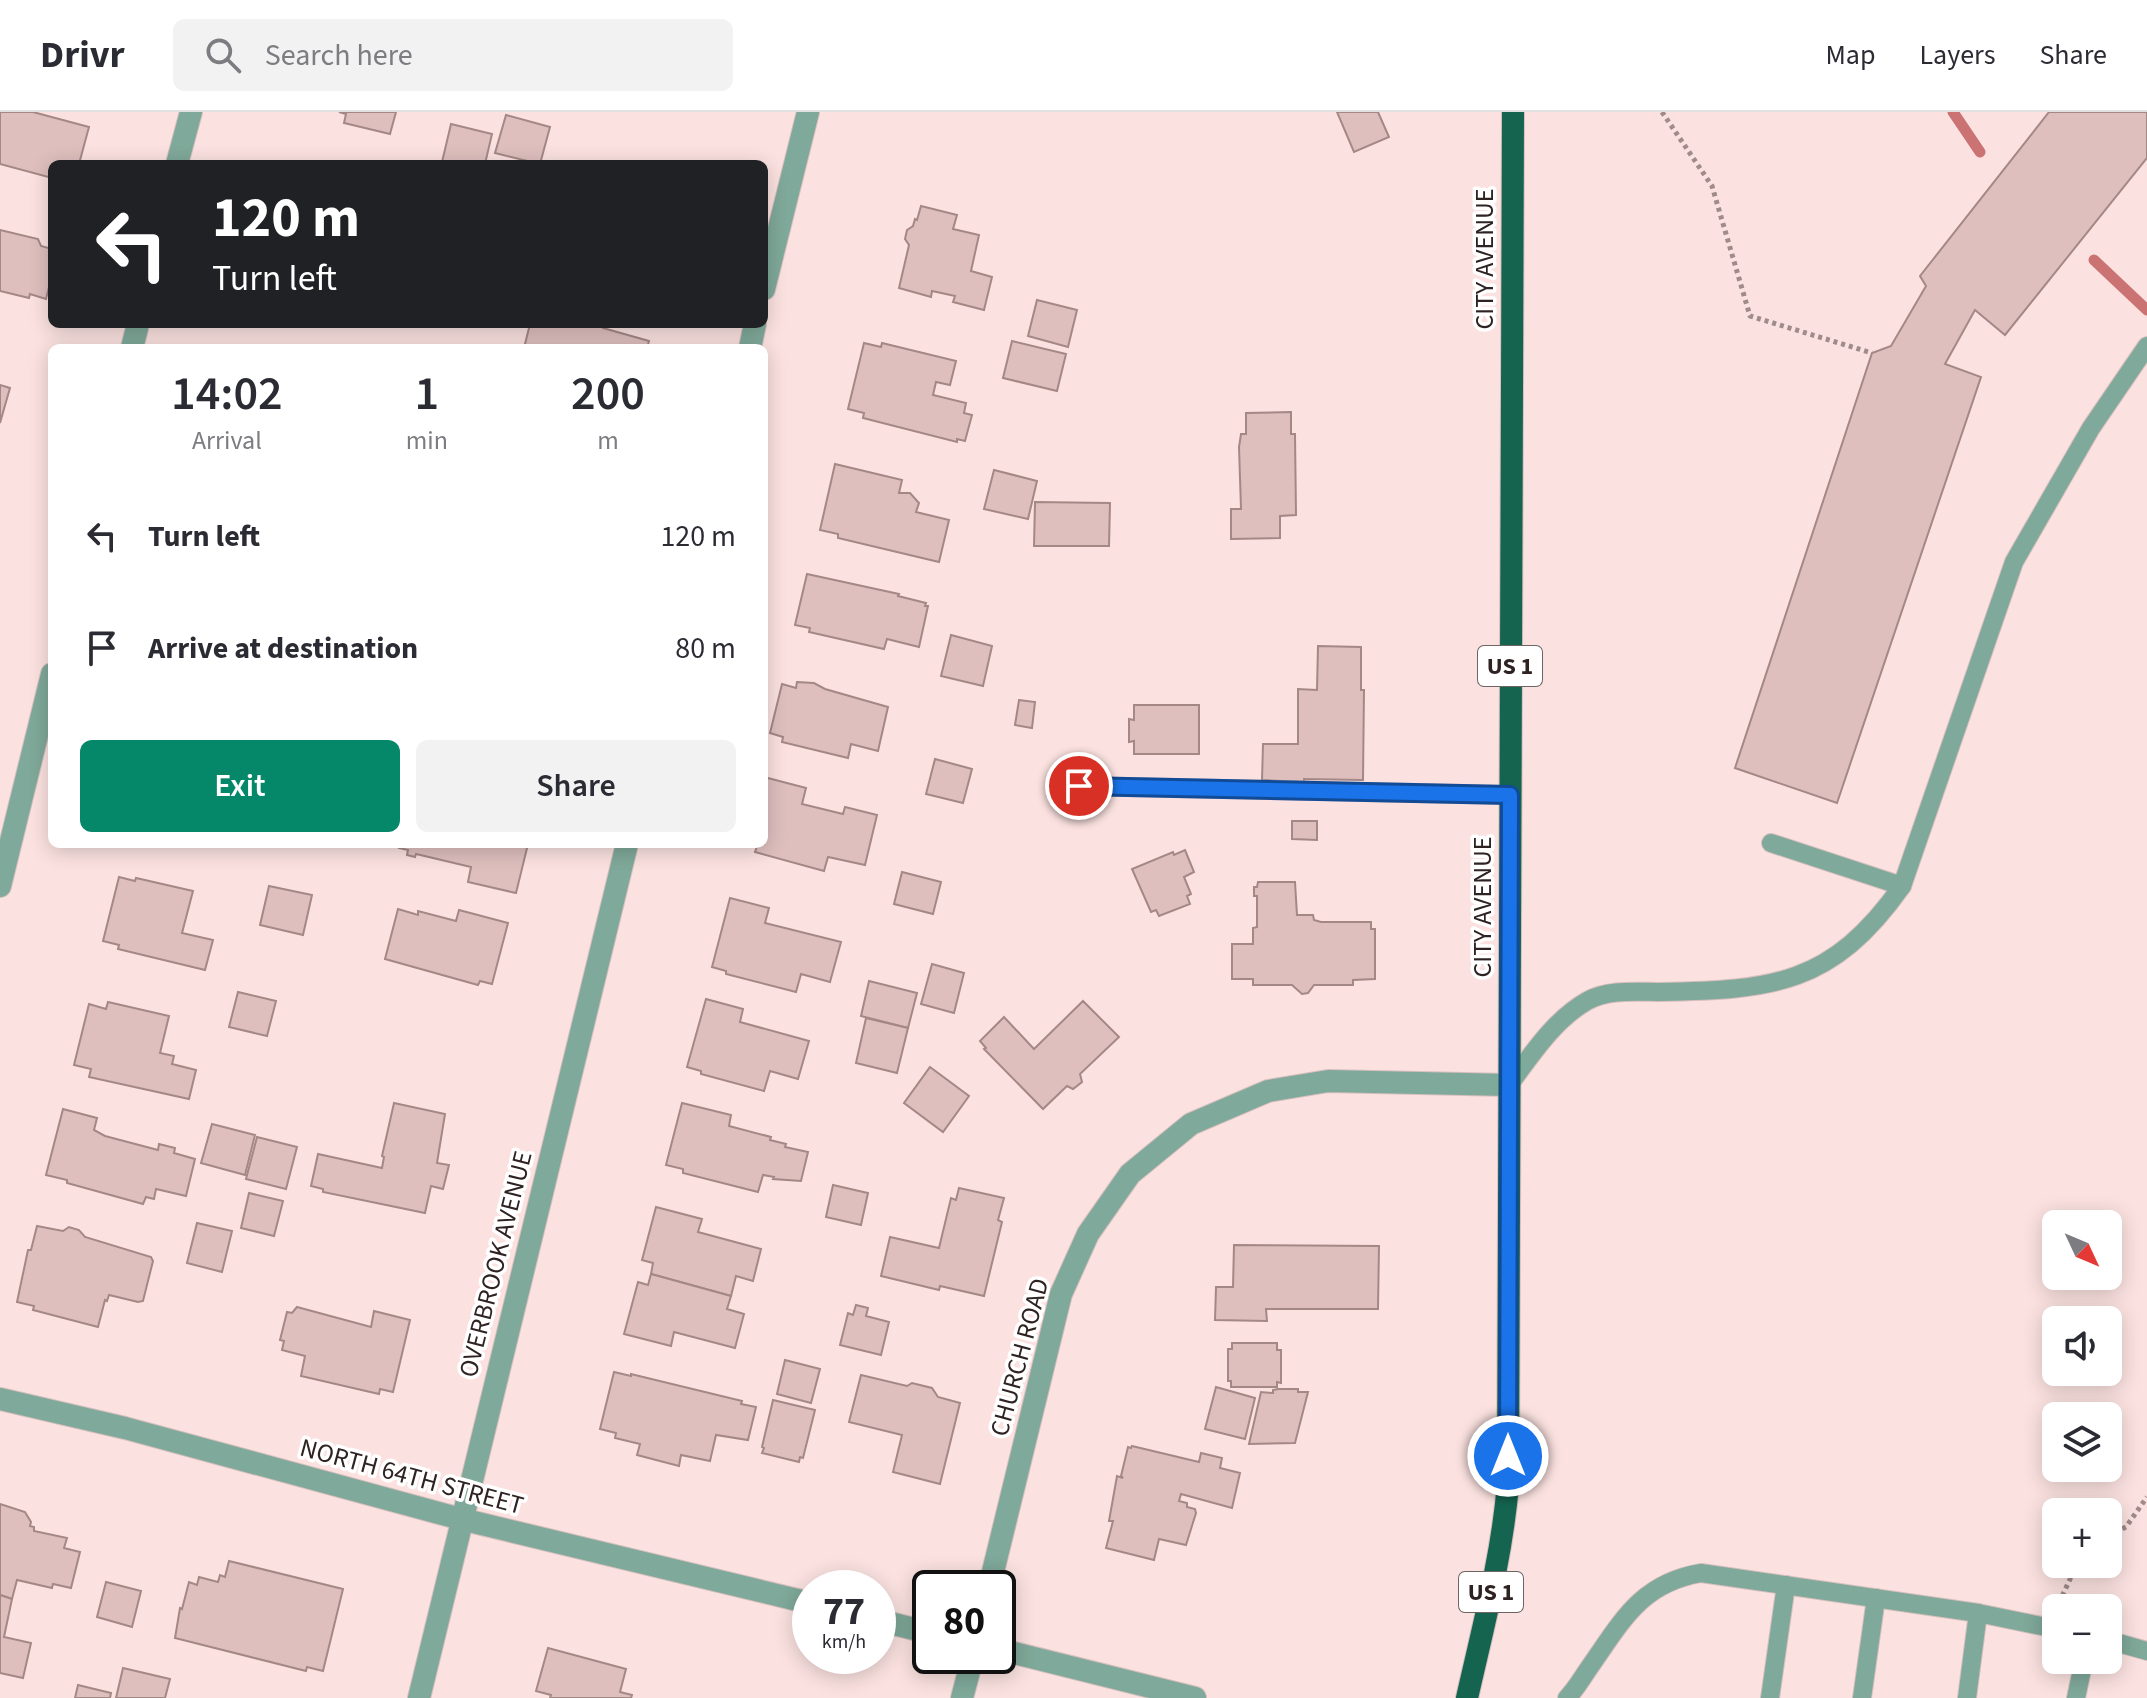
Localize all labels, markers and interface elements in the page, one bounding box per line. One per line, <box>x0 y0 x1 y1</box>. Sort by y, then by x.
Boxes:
search box <box>173 19 733 91</box>
text: Drivr <box>40 28 125 82</box>
icon: search <box>201 33 245 77</box>
text: Search here <box>265 34 413 77</box>
text: Map <box>1825 35 1875 75</box>
text: Layers <box>1919 35 1995 75</box>
text: Share <box>2039 35 2107 75</box>
text: 120 m <box>212 179 360 258</box>
street label: CITY AVENUE <box>1466 189 1503 330</box>
icon: left <box>80 192 184 296</box>
text: Turn left <box>212 253 337 304</box>
text: 14:02 <box>171 360 283 428</box>
text: 1 <box>415 360 439 428</box>
text: 200 <box>571 360 645 428</box>
text: Arrival <box>192 422 262 459</box>
text: min <box>406 422 448 459</box>
text: m <box>597 422 619 459</box>
icon: left <box>80 514 124 558</box>
text: Turn left <box>148 515 260 558</box>
text: 120 m <box>660 515 736 558</box>
icon: arrive <box>80 626 124 670</box>
text: Arrive at destination <box>148 627 418 670</box>
text: 80 m <box>675 627 736 670</box>
road number: US 1 <box>1478 646 1542 686</box>
button: Exit <box>80 740 400 832</box>
button: Share <box>416 740 736 832</box>
pin <box>1045 752 1113 820</box>
icon: arrive <box>1057 764 1101 808</box>
street label: CITY AVENUE <box>1464 837 1501 978</box>
street label: OVERBROOK AVENUE <box>449 1147 541 1381</box>
north arrow <box>2042 1210 2122 1290</box>
map controls <box>2042 1210 2122 1674</box>
street label: CHURCH ROAD <box>981 1274 1058 1440</box>
button: sound <box>2042 1306 2122 1386</box>
button: layers <box>2042 1402 2122 1482</box>
position arrow <box>1466 1414 1550 1498</box>
street label: NORTH 64TH STREET <box>296 1429 528 1524</box>
button: + <box>2042 1498 2122 1578</box>
speed limit sign: 80 <box>912 1570 1016 1674</box>
road number: US 1 <box>1459 1572 1523 1612</box>
text: 77 <box>823 1583 865 1640</box>
button: − <box>2042 1594 2122 1674</box>
text: km/h <box>822 1628 866 1656</box>

